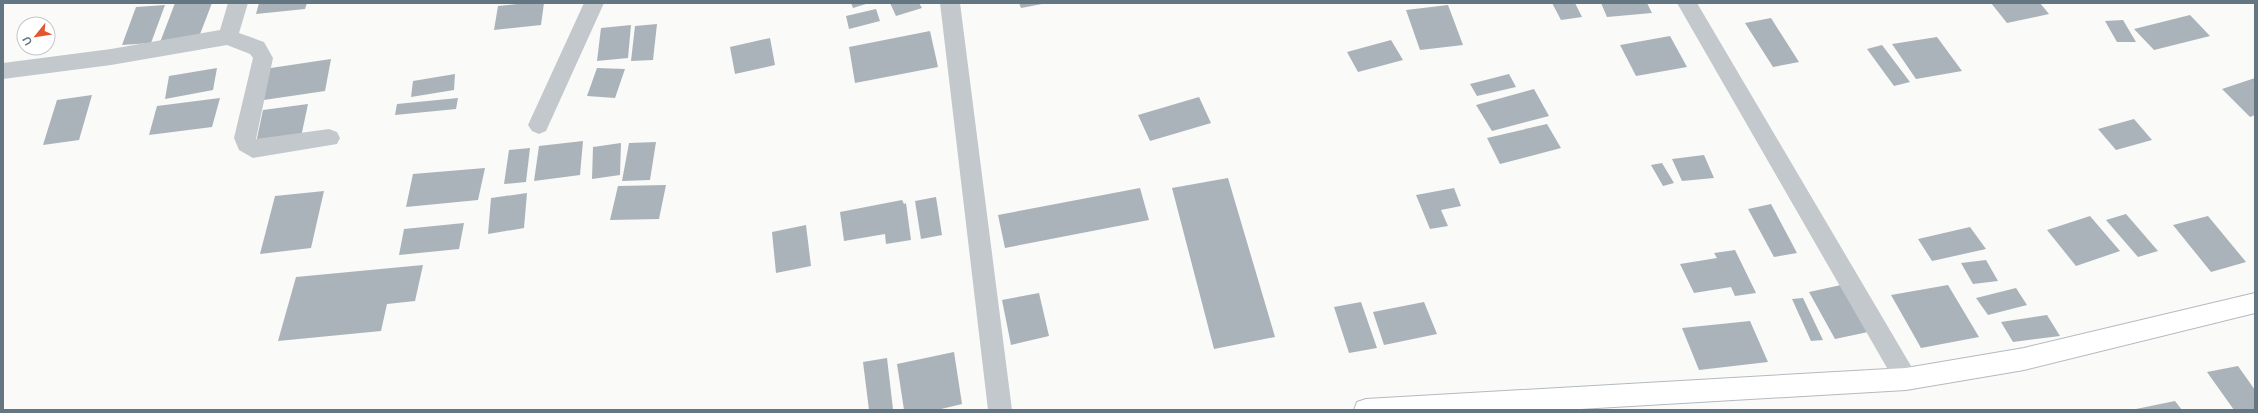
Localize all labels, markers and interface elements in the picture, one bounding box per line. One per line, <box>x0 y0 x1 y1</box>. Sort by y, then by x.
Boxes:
north arrow <box>16 16 56 56</box>
text: U <box>20 34 35 48</box>

